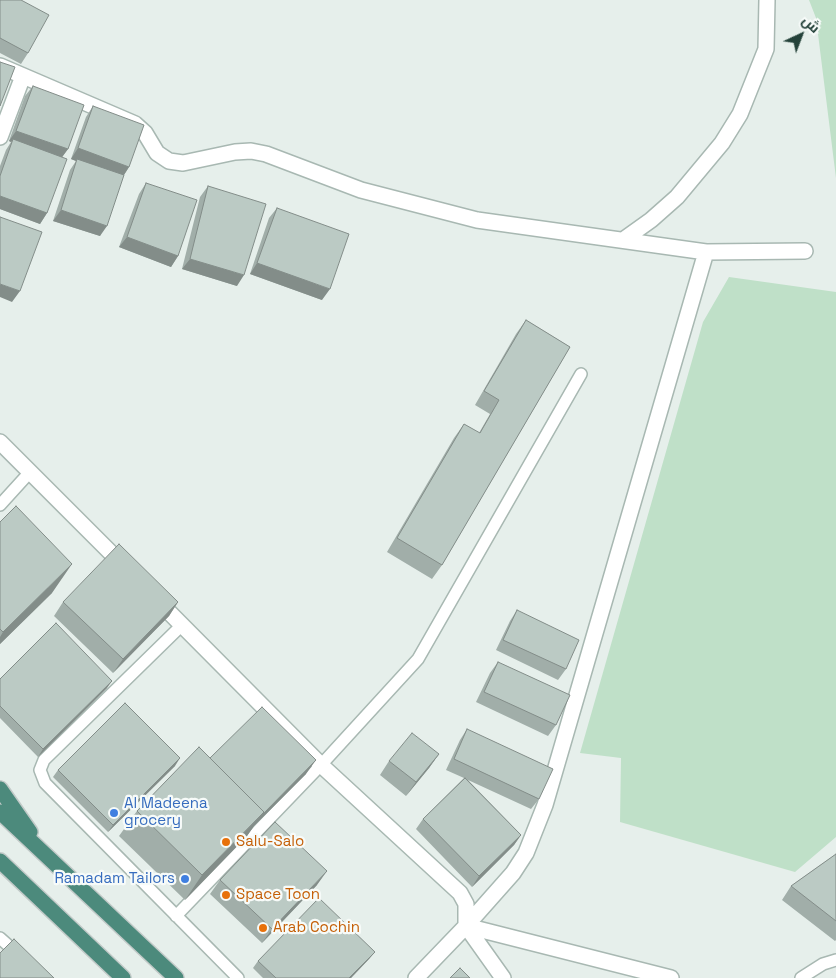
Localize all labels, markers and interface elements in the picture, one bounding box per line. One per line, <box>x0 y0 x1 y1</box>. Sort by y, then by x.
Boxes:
north arrow <box>776 10 826 60</box>
text: ش <box>799 11 824 37</box>
place label: Al Madeena grocery <box>124 795 208 830</box>
marker: Al Madeena grocery <box>108 807 120 819</box>
place label: Salu-Salo <box>236 833 304 851</box>
marker: Salu-Salo <box>220 836 232 848</box>
place label: Ramadam Tailors <box>54 870 175 888</box>
marker: Ramadam Tailors <box>179 873 191 885</box>
place label: Space Toon <box>236 886 320 904</box>
marker: Space Toon <box>220 889 232 901</box>
place label: Arab Cochin <box>273 919 360 937</box>
marker: Arab Cochin <box>257 922 269 934</box>

